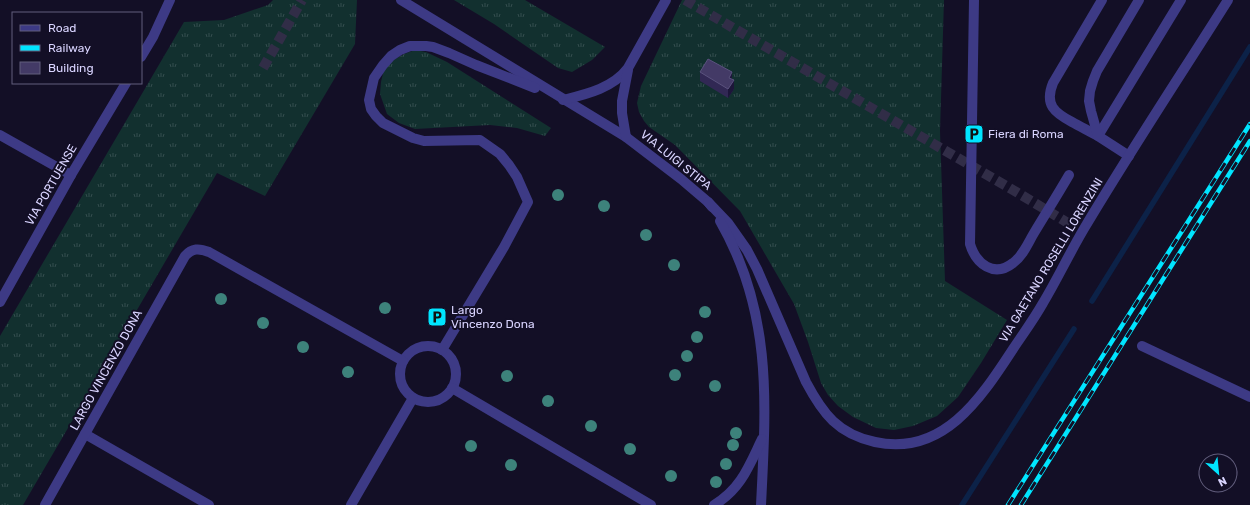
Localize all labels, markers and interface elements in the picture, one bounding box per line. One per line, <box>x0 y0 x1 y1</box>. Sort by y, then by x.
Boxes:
legend <box>12 12 142 84</box>
text: Road <box>48 21 76 35</box>
text: Railway <box>48 41 91 55</box>
text: Building <box>48 61 94 75</box>
parking icon: Fiera di Roma <box>963 123 985 145</box>
street label: VIA LUIGI STIPA <box>638 127 714 193</box>
place label: Fiera di Roma <box>988 127 1064 141</box>
street label: VIA PORTUENSE <box>22 142 80 228</box>
street label: VIA GAETANO ROSELLI LORENZINI <box>996 175 1106 345</box>
place label: Largo Vincenzo Dona <box>451 303 535 331</box>
parking icon: Largo Vincenzo Dona <box>426 306 448 328</box>
street label: LARGO VINCENZO DONA <box>67 307 145 433</box>
north arrow <box>1198 453 1238 493</box>
text: N <box>1216 474 1229 489</box>

